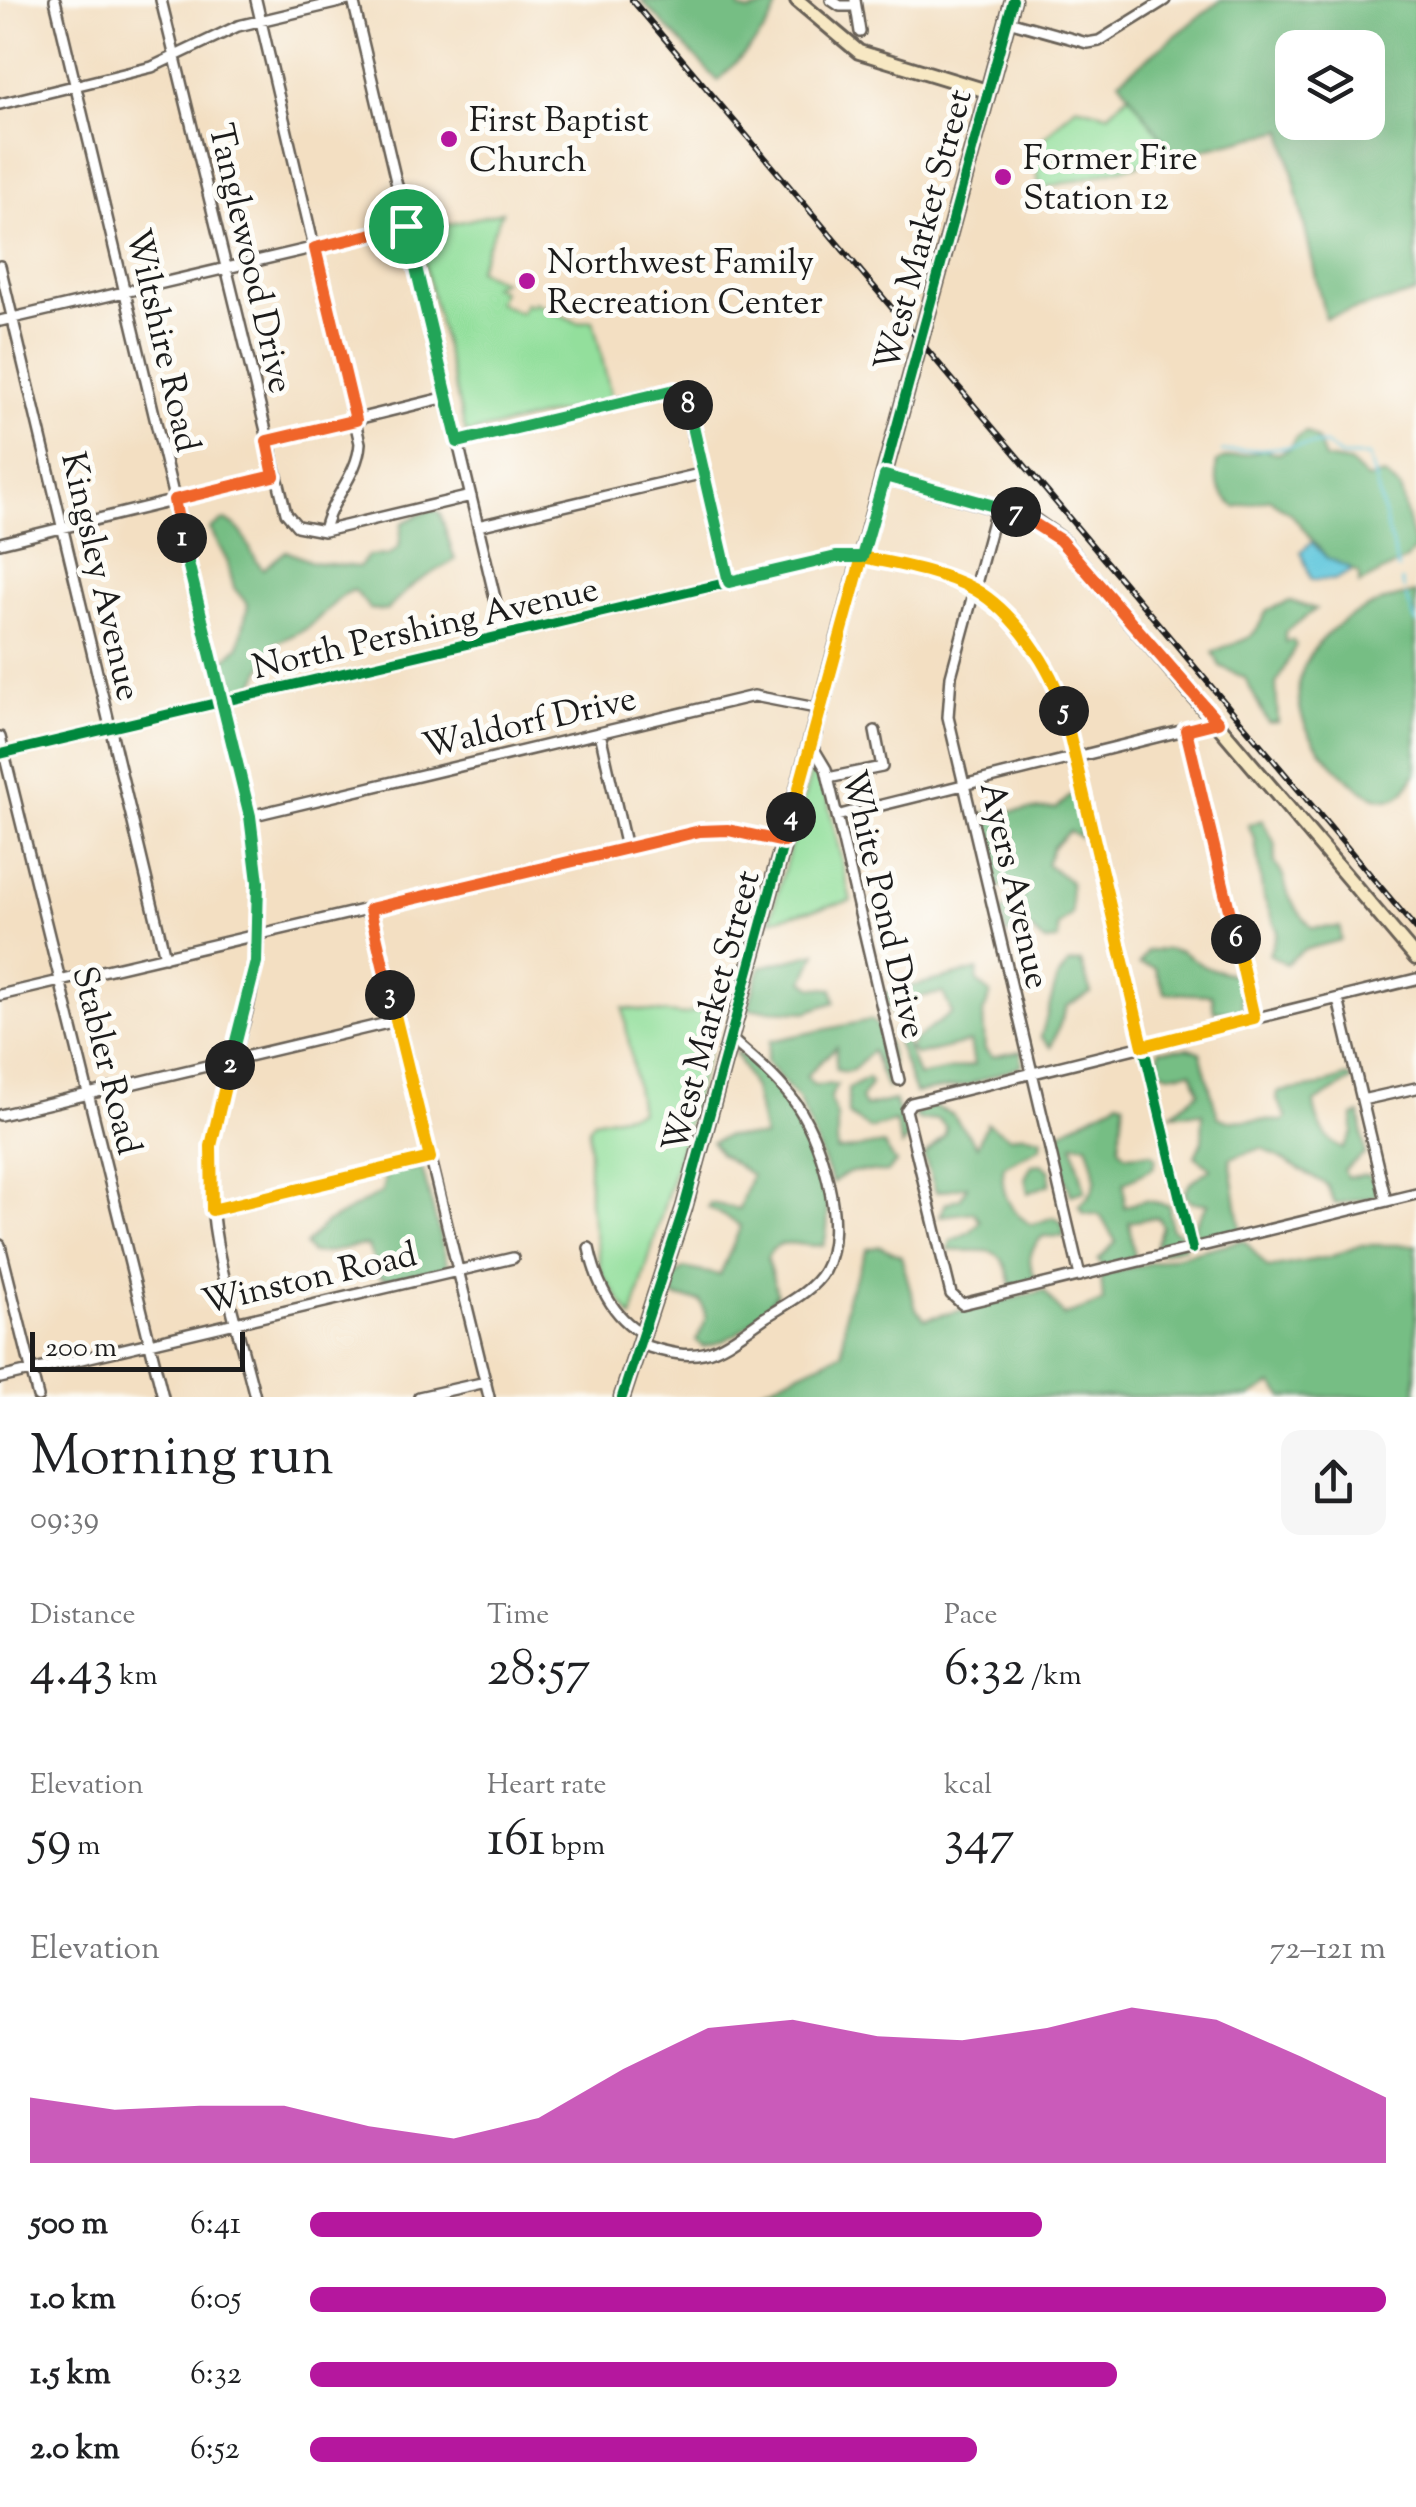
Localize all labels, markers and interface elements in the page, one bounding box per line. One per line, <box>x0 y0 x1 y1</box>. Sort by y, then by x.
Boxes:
map controls <box>1275 30 1385 140</box>
button: layers <box>1275 30 1385 140</box>
street label: West Market Street <box>863 84 988 378</box>
place label: First Baptist Church <box>469 97 649 188</box>
street label: Tanglewood Drive <box>193 119 304 399</box>
marker: First Baptist Church <box>438 128 460 150</box>
place label: Former Fire Station 12 <box>1023 135 1198 226</box>
marker: Former Fire Station 12 <box>992 166 1014 188</box>
pin <box>364 184 449 269</box>
icon: arrive <box>379 199 434 254</box>
street label: Wiltshire Road <box>110 224 211 458</box>
place label: Northwest Family Recreation Center <box>547 239 823 330</box>
marker: Northwest Family Recreation Center <box>516 270 538 292</box>
pin: 8 <box>663 380 713 430</box>
text: 8 <box>681 385 695 425</box>
street label: Kingsley Avenue <box>45 448 152 706</box>
pin: 7 <box>991 487 1041 537</box>
text: 7 <box>1009 492 1023 532</box>
pin: 1 <box>157 513 207 563</box>
text: 1 <box>177 518 187 558</box>
street label: North Pershing Avenue <box>248 566 604 695</box>
street label: Waldorf Drive <box>418 675 642 774</box>
pin: 5 <box>1039 686 1089 736</box>
text: 5 <box>1059 691 1069 731</box>
street label: White Pond Drive <box>826 766 937 1044</box>
street label: Ayers Avenue <box>964 777 1061 994</box>
pin: 4 <box>766 792 816 842</box>
text: 4 <box>784 797 798 837</box>
street label: West Market Street <box>651 865 776 1159</box>
pin: 6 <box>1211 914 1261 964</box>
text: 6 <box>1229 919 1243 959</box>
street label: Stabler Road <box>57 961 153 1161</box>
pin: 3 <box>365 970 415 1020</box>
text: 3 <box>384 975 396 1015</box>
pin: 2 <box>205 1040 255 1090</box>
text: 2 <box>223 1045 237 1085</box>
street label: Winston Road <box>197 1231 422 1330</box>
scale bar <box>30 1327 245 1372</box>
text: 200 m <box>45 1329 117 1369</box>
text: Morning run <box>30 1420 334 1499</box>
button: share <box>1281 1430 1386 1535</box>
text: 09:39 <box>30 1497 99 1543</box>
text: Distance <box>30 1596 136 1636</box>
text: Time <box>487 1596 549 1636</box>
text: Pace <box>944 1596 998 1636</box>
text: 4.43 <box>30 1636 113 1708</box>
text: 28:57 <box>487 1636 591 1708</box>
text: 6:32 <box>944 1636 1025 1708</box>
text: km <box>113 1657 158 1697</box>
text: /km <box>1025 1657 1082 1697</box>
text: Elevation <box>30 1766 144 1806</box>
text: Heart rate <box>487 1766 607 1806</box>
text: kcal <box>944 1766 992 1806</box>
text: 59 <box>30 1806 71 1878</box>
text: 161 <box>487 1806 545 1878</box>
text: 347 <box>944 1806 1014 1878</box>
text: m <box>71 1827 101 1867</box>
text: bpm <box>545 1827 605 1867</box>
text: Elevation <box>30 1927 160 1973</box>
text: 72–121 m <box>1270 1927 1386 1973</box>
text: 500 m <box>30 2202 108 2248</box>
text: 6:41 <box>190 2202 241 2248</box>
text: 1.0 km <box>30 2277 116 2323</box>
text: 6:05 <box>190 2277 241 2323</box>
text: 1.5 km <box>30 2352 111 2398</box>
text: 6:32 <box>190 2352 242 2398</box>
text: 2.0 km <box>30 2427 120 2473</box>
text: 6:52 <box>190 2427 240 2473</box>

